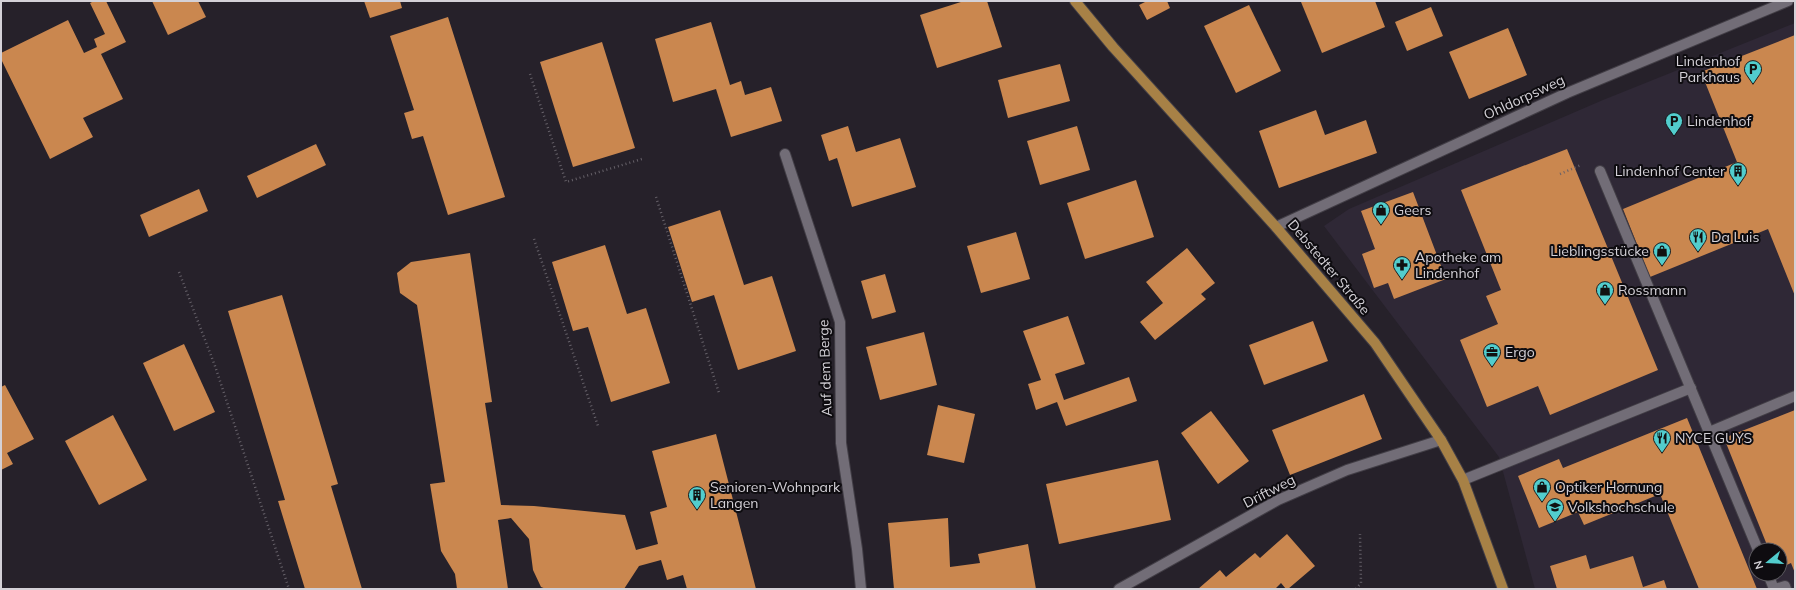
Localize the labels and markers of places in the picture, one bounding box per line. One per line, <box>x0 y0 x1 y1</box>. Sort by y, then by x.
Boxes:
place label: Lindenhof Parkhaus <box>1676 52 1740 86</box>
parking icon: Lindenhof Parkhaus <box>1743 59 1763 84</box>
parking icon: Lindenhof <box>1664 111 1684 136</box>
place label: Lindenhof <box>1687 112 1752 130</box>
building icon: Lindenhof Center <box>1728 161 1748 186</box>
place label: Lindenhof Center <box>1615 162 1726 180</box>
shop icon: Geers <box>1371 200 1391 225</box>
place label: Geers <box>1394 201 1431 219</box>
restaurant icon: Da Luis <box>1688 227 1708 252</box>
place label: Da Luis <box>1711 228 1759 246</box>
shop icon: Lieblingsstücke <box>1652 241 1672 266</box>
place label: Lieblingsstücke <box>1550 242 1649 260</box>
place label: Apotheke am Lindenhof <box>1415 248 1501 282</box>
pharmacy icon: Apotheke am Lindenhof <box>1392 255 1412 280</box>
shop icon: Rossmann <box>1595 280 1615 305</box>
place label: Rossmann <box>1618 281 1687 299</box>
office icon: Ergo <box>1482 342 1502 367</box>
place label: Ergo <box>1505 343 1535 361</box>
restaurant icon: NYCE GUYS <box>1652 428 1672 453</box>
place label: NYCE GUYS <box>1675 429 1752 447</box>
shop icon: Optiker Hornung <box>1532 477 1552 502</box>
place label: Senioren-Wohnpark Langen <box>710 478 841 512</box>
place label: Optiker Hornung <box>1555 478 1662 496</box>
building icon: Senioren-Wohnpark Langen <box>687 485 707 510</box>
school or university icon: Volkshochschule <box>1545 497 1565 522</box>
place label: Volkshochschule <box>1568 498 1675 516</box>

